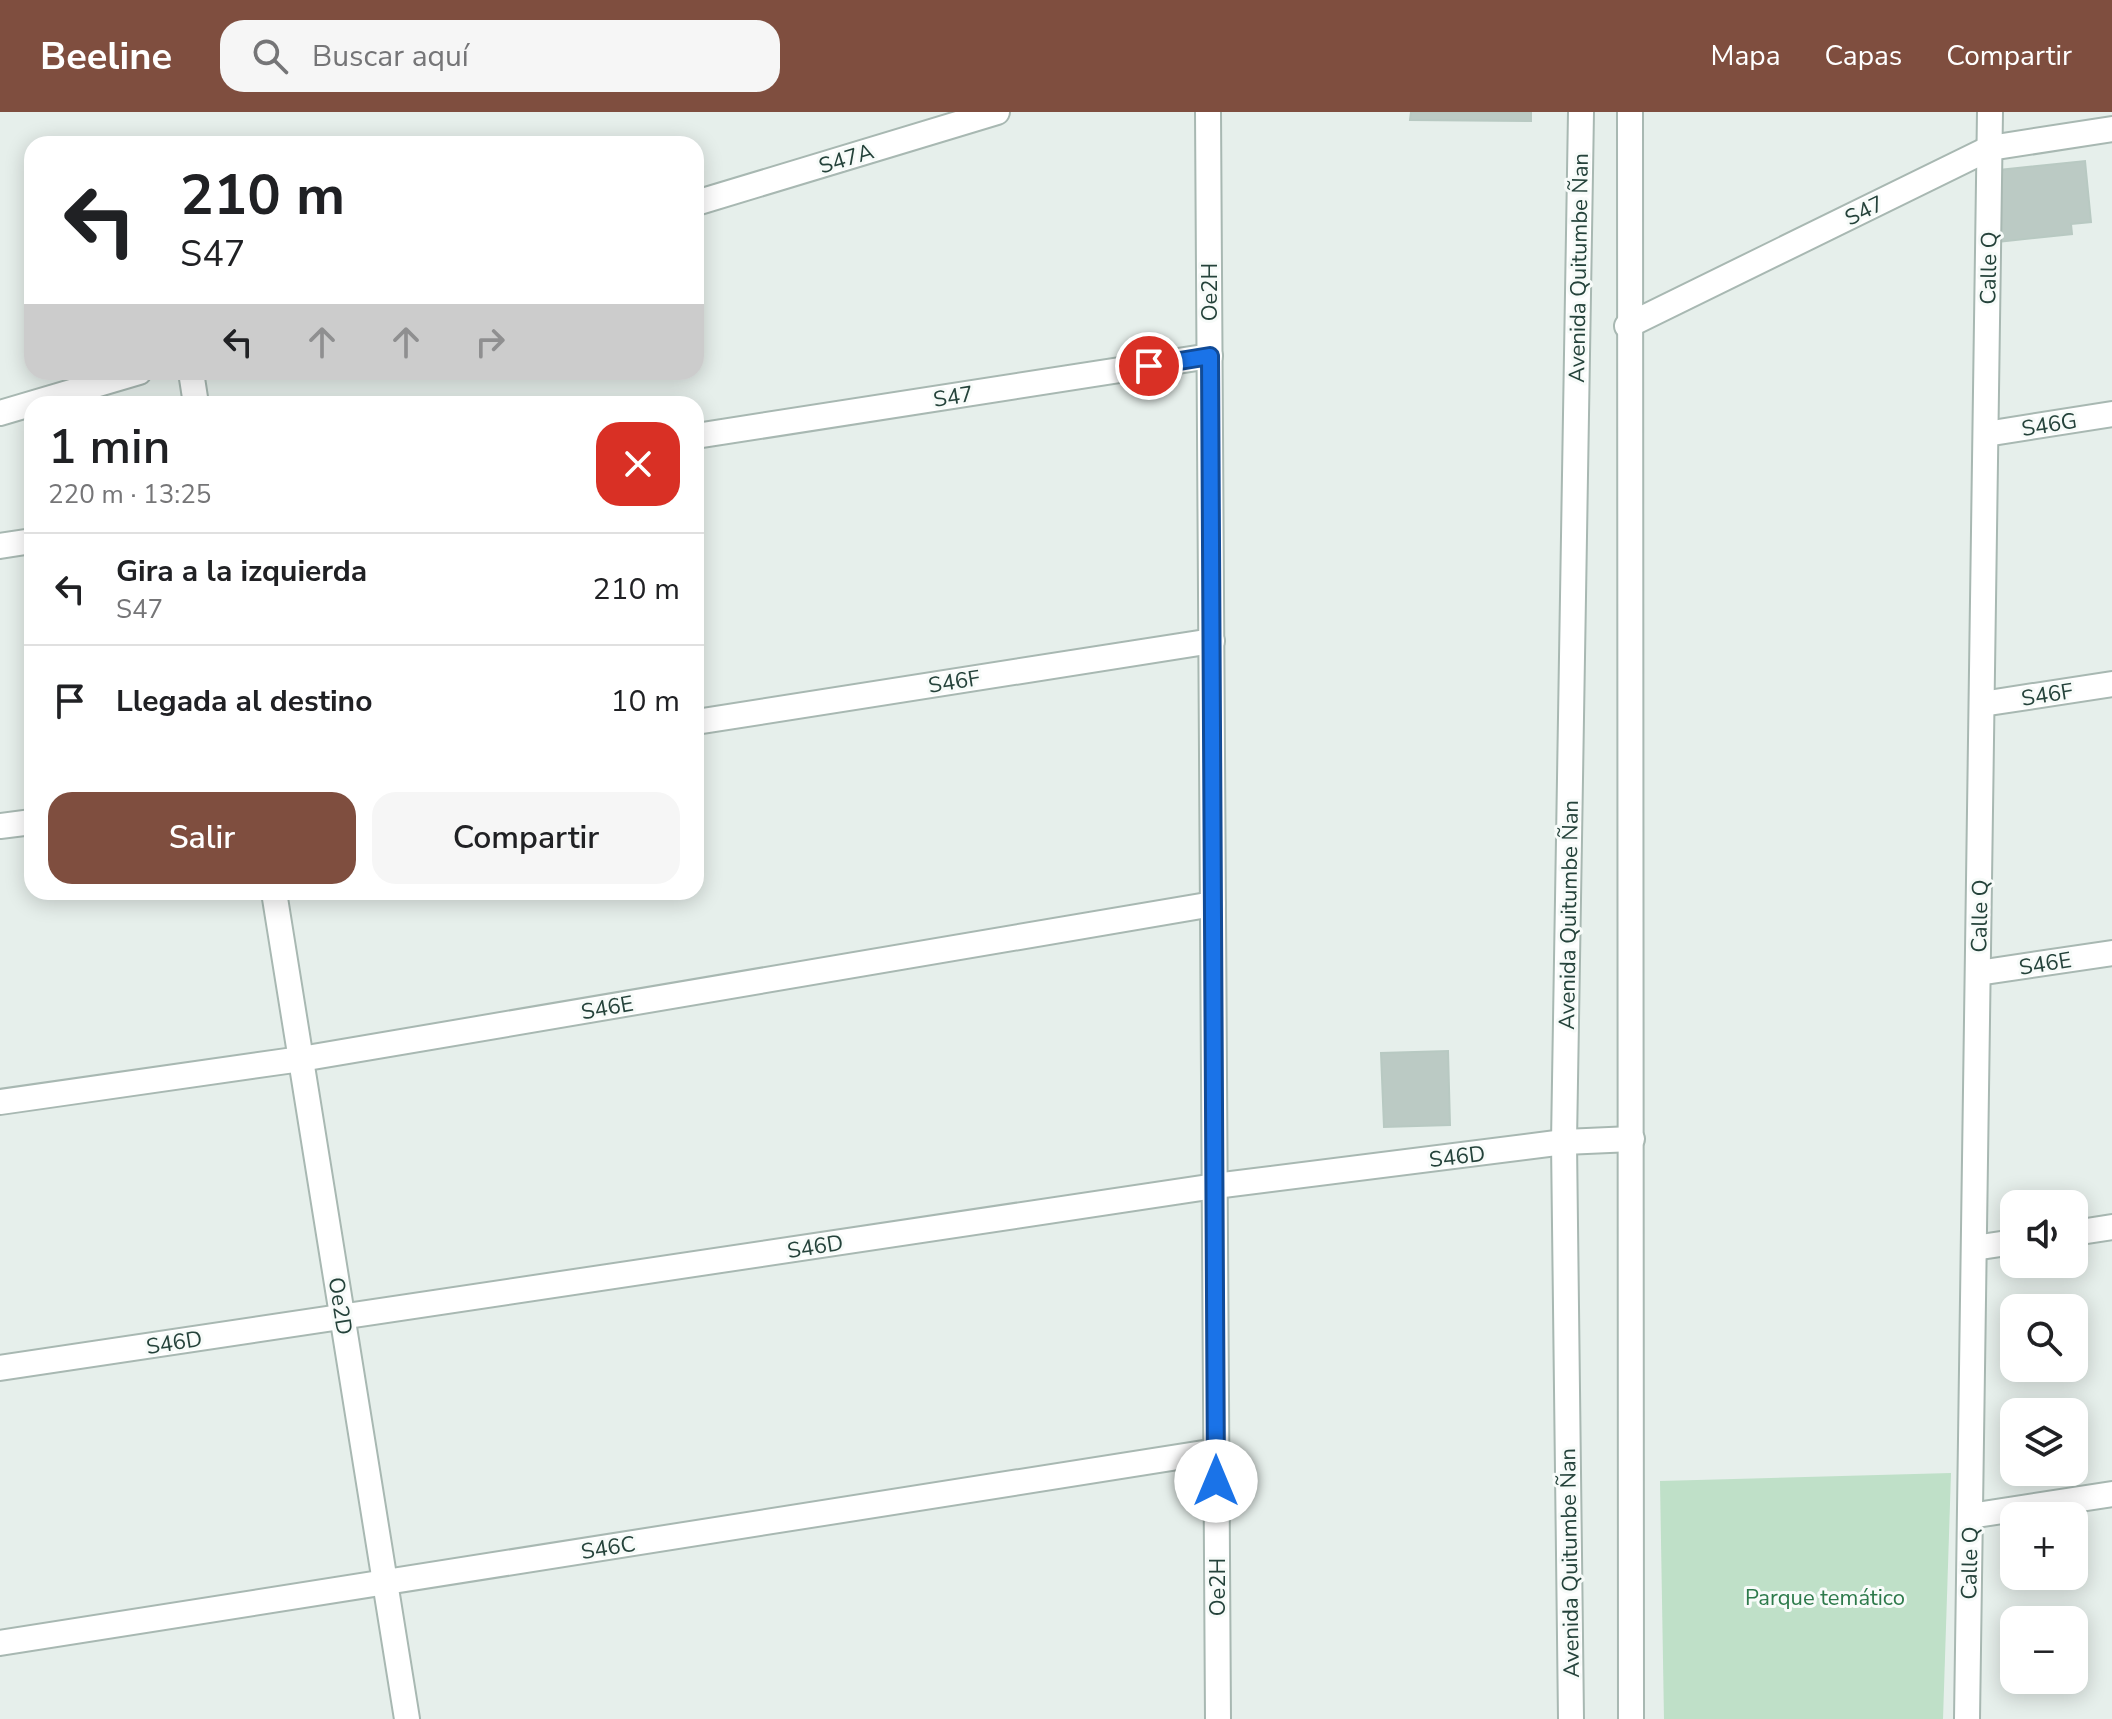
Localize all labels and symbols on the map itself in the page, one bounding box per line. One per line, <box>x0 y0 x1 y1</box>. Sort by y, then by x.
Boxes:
street label: S47A <box>815 136 877 181</box>
street label: Avenida Quitumbe Ñan <box>1562 153 1596 383</box>
street label: S47 <box>1840 189 1889 233</box>
street label: Calle Q <box>1973 231 2005 305</box>
street label: Oe2H <box>1195 263 1225 321</box>
pin <box>1115 332 1183 400</box>
street label: S47 <box>931 379 975 415</box>
street label: S46G <box>2019 406 2079 444</box>
street label: S46F <box>926 663 982 701</box>
street label: S46F <box>2019 676 2075 714</box>
street label: Avenida Quitumbe Ñan <box>1552 800 1586 1030</box>
street label: Calle Q <box>1964 879 1996 953</box>
street label: S46E <box>2017 945 2074 983</box>
street label: S46E <box>579 989 636 1027</box>
street label: S46D <box>1427 1139 1487 1175</box>
street label: S46D <box>785 1228 845 1266</box>
street label: Oe2D <box>321 1275 359 1337</box>
street label: S46D <box>144 1324 204 1362</box>
position arrow <box>1174 1439 1258 1523</box>
street label: Avenida Quitumbe Ñan <box>1553 1448 1587 1678</box>
street label: Calle Q <box>1954 1526 1986 1600</box>
street label: S46C <box>579 1529 638 1567</box>
street label: Oe2H <box>1203 1558 1233 1616</box>
park label: Parque temático <box>1745 1583 1905 1613</box>

